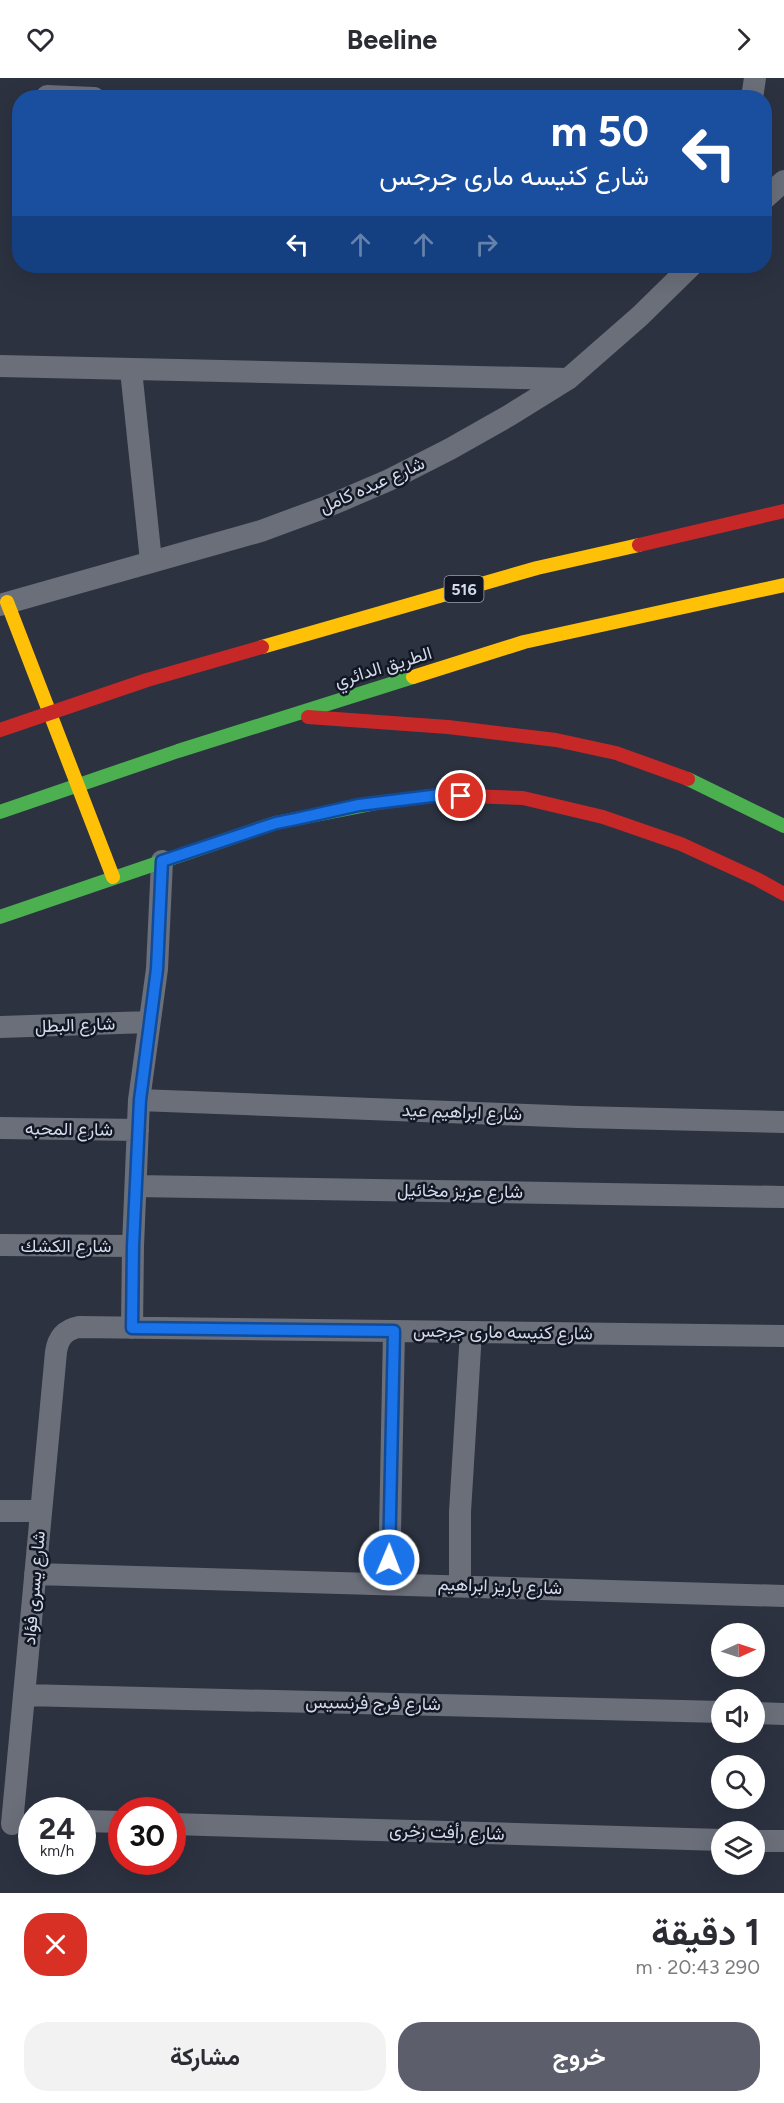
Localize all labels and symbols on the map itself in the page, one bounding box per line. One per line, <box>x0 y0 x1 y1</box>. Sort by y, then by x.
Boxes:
street label: شارع عبده كامل <box>316 452 429 519</box>
road number: 516 <box>444 576 484 602</box>
street label: الطريق الدائري <box>332 642 436 696</box>
pin <box>435 770 486 821</box>
street label: شارع البطل <box>34 1013 116 1038</box>
street label: شارع ابراهيم عيد <box>401 1099 523 1126</box>
street label: شارع المحبه <box>25 1117 113 1142</box>
street label: شارع عزيز مخائيل <box>397 1179 523 1204</box>
street label: شارع الكشك <box>21 1235 111 1258</box>
street label: شارع كنيسه مارى جرجس <box>413 1319 593 1346</box>
position arrow <box>357 1528 421 1592</box>
street label: شارع يسرى فؤاد <box>18 1530 51 1646</box>
street label: شارع باريز ابراهيم <box>437 1573 562 1600</box>
north arrow <box>711 1623 765 1677</box>
street label: شارع فرج فرنسيس <box>305 1691 441 1716</box>
speed limit sign: 30 <box>108 1797 186 1875</box>
street label: شارع رأفت زخرى <box>389 1819 505 1846</box>

